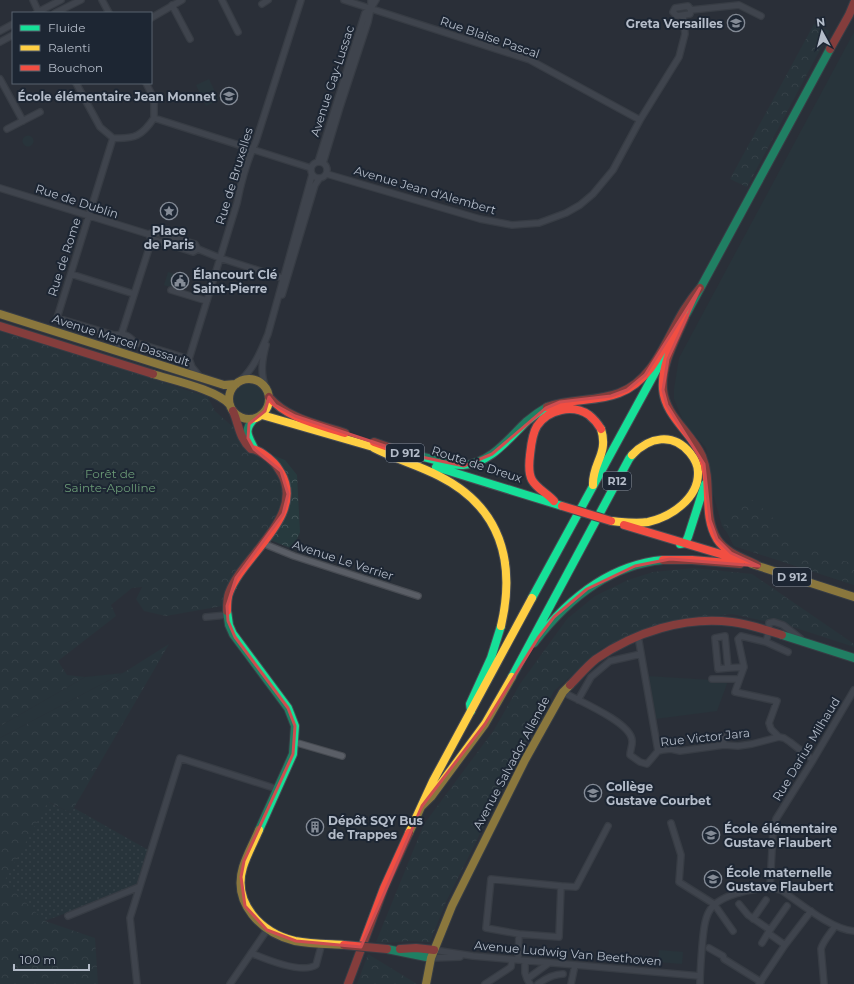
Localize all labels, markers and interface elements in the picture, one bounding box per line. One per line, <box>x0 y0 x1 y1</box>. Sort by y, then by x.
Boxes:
legend <box>12 12 152 84</box>
north arrow <box>802 12 842 52</box>
street label: Rue Blaise Pascal <box>438 13 542 61</box>
school or university icon: Greta Versailles <box>726 13 746 33</box>
text: N <box>816 15 826 30</box>
place label: Greta Versailles <box>626 16 724 31</box>
text: Fluide <box>48 20 86 35</box>
street label: Avenue Gay-Lussac <box>307 23 357 139</box>
text: Ralenti <box>48 40 90 55</box>
text: Bouchon <box>48 60 103 75</box>
school or university icon: École élémentaire Jean Monnet <box>219 86 239 106</box>
place label: École élémentaire Jean Monnet <box>18 89 217 104</box>
street label: Rue de Bruxelles <box>212 126 256 226</box>
street label: Avenue Jean d'Alembert <box>352 163 498 217</box>
street label: Rue de Dublin <box>34 181 120 221</box>
place icon: Place de Paris <box>159 201 179 221</box>
street label: Rue de Rome <box>44 216 84 298</box>
place label: Place de Paris <box>144 223 195 252</box>
place label: Élancourt Clé Saint-Pierre <box>193 267 278 296</box>
public building icon: Élancourt Clé Saint-Pierre <box>170 271 190 291</box>
street label: Avenue Marcel Dassault <box>50 311 192 369</box>
street label: Route de Dreux <box>430 442 525 486</box>
road number: D 912 <box>386 444 424 462</box>
park label: Forêt de Sainte-Apolline <box>64 466 156 495</box>
road number: R12 <box>603 472 631 490</box>
street label: Avenue Le Verrier <box>291 537 396 583</box>
road number: D 912 <box>773 568 811 586</box>
street label: Avenue Salvador Allende <box>469 694 553 832</box>
street label: Rue Darius Milhaud <box>769 694 843 804</box>
street label: Rue Victor Jara <box>659 725 751 749</box>
place label: Collège Gustave Courbet <box>606 779 712 808</box>
school or university icon: Collège Gustave Courbet <box>583 783 603 803</box>
place label: Dépôt SQY Bus de Trappes <box>328 813 424 842</box>
building icon: Dépôt SQY Bus de Trappes <box>305 817 325 837</box>
place label: École élémentaire Gustave Flaubert <box>724 821 838 850</box>
school or university icon: École élémentaire Gustave Flaubert <box>701 825 721 845</box>
place label: École maternelle Gustave Flaubert <box>726 865 834 894</box>
school or university icon: École maternelle Gustave Flaubert <box>703 869 723 889</box>
street label: Avenue Ludwig Van Beethoven <box>474 937 662 969</box>
scale bar <box>14 946 89 972</box>
text: 100 m <box>20 952 56 967</box>

